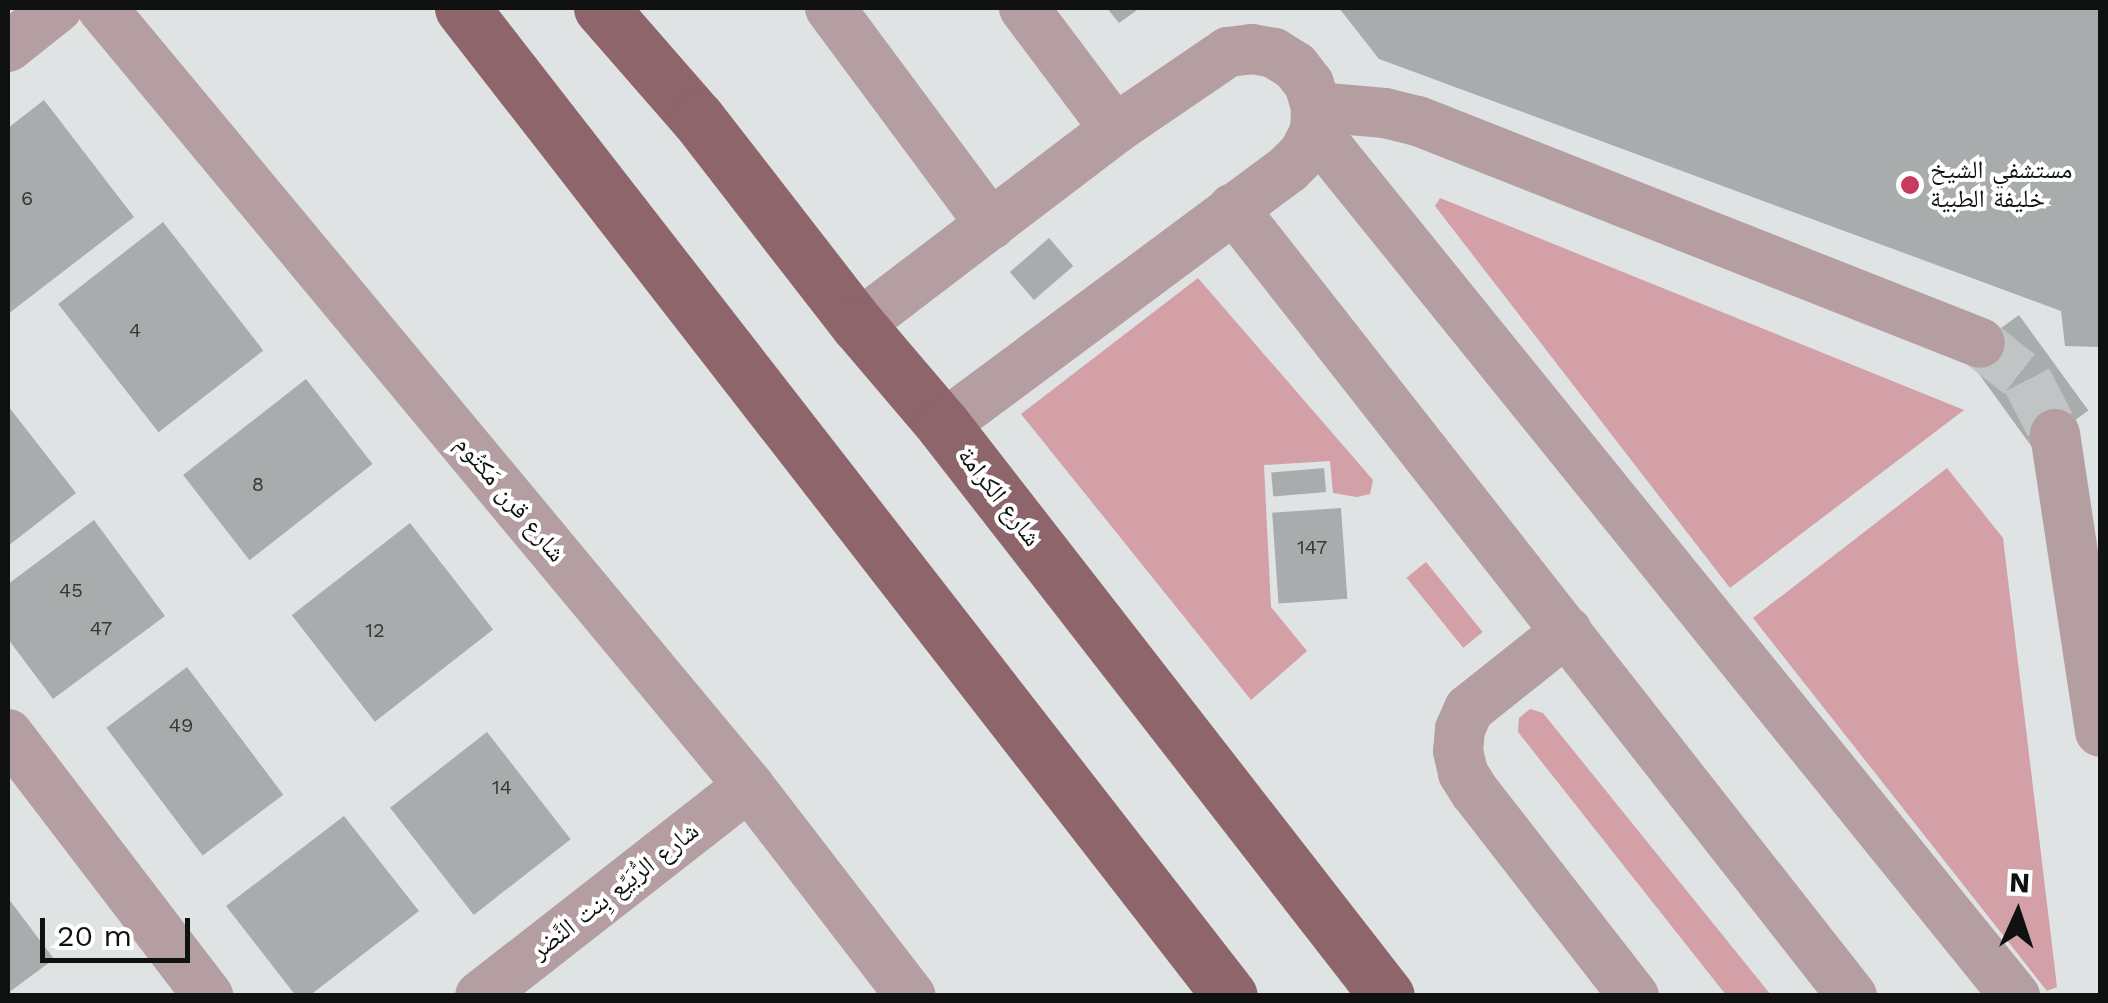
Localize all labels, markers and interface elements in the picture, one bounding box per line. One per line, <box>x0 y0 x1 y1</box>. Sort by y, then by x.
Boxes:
place label: مستشفي الشيخ خليفة الطبية <box>1930 156 2072 215</box>
marker: مستشفي الشيخ خليفة الطبية <box>1899 174 1921 196</box>
house number: 6 <box>21 186 33 210</box>
house number: 4 <box>129 318 141 342</box>
street label: شارع قرن مَكتُوم <box>448 430 572 568</box>
street label: شارع الكرامة <box>951 441 1047 553</box>
house number: 8 <box>252 472 264 496</box>
house number: 147 <box>1297 535 1327 559</box>
house number: 45 <box>59 578 83 602</box>
house number: 47 <box>90 616 112 640</box>
house number: 12 <box>365 618 385 642</box>
house number: 49 <box>169 713 193 737</box>
house number: 14 <box>492 775 512 799</box>
street label: شارع الرُّبَيِّع بِنت النَّضر <box>525 816 705 966</box>
north arrow <box>1968 863 2068 963</box>
text: N <box>2008 866 2031 900</box>
scale bar <box>45 898 195 960</box>
text: 20 m <box>57 918 132 953</box>

